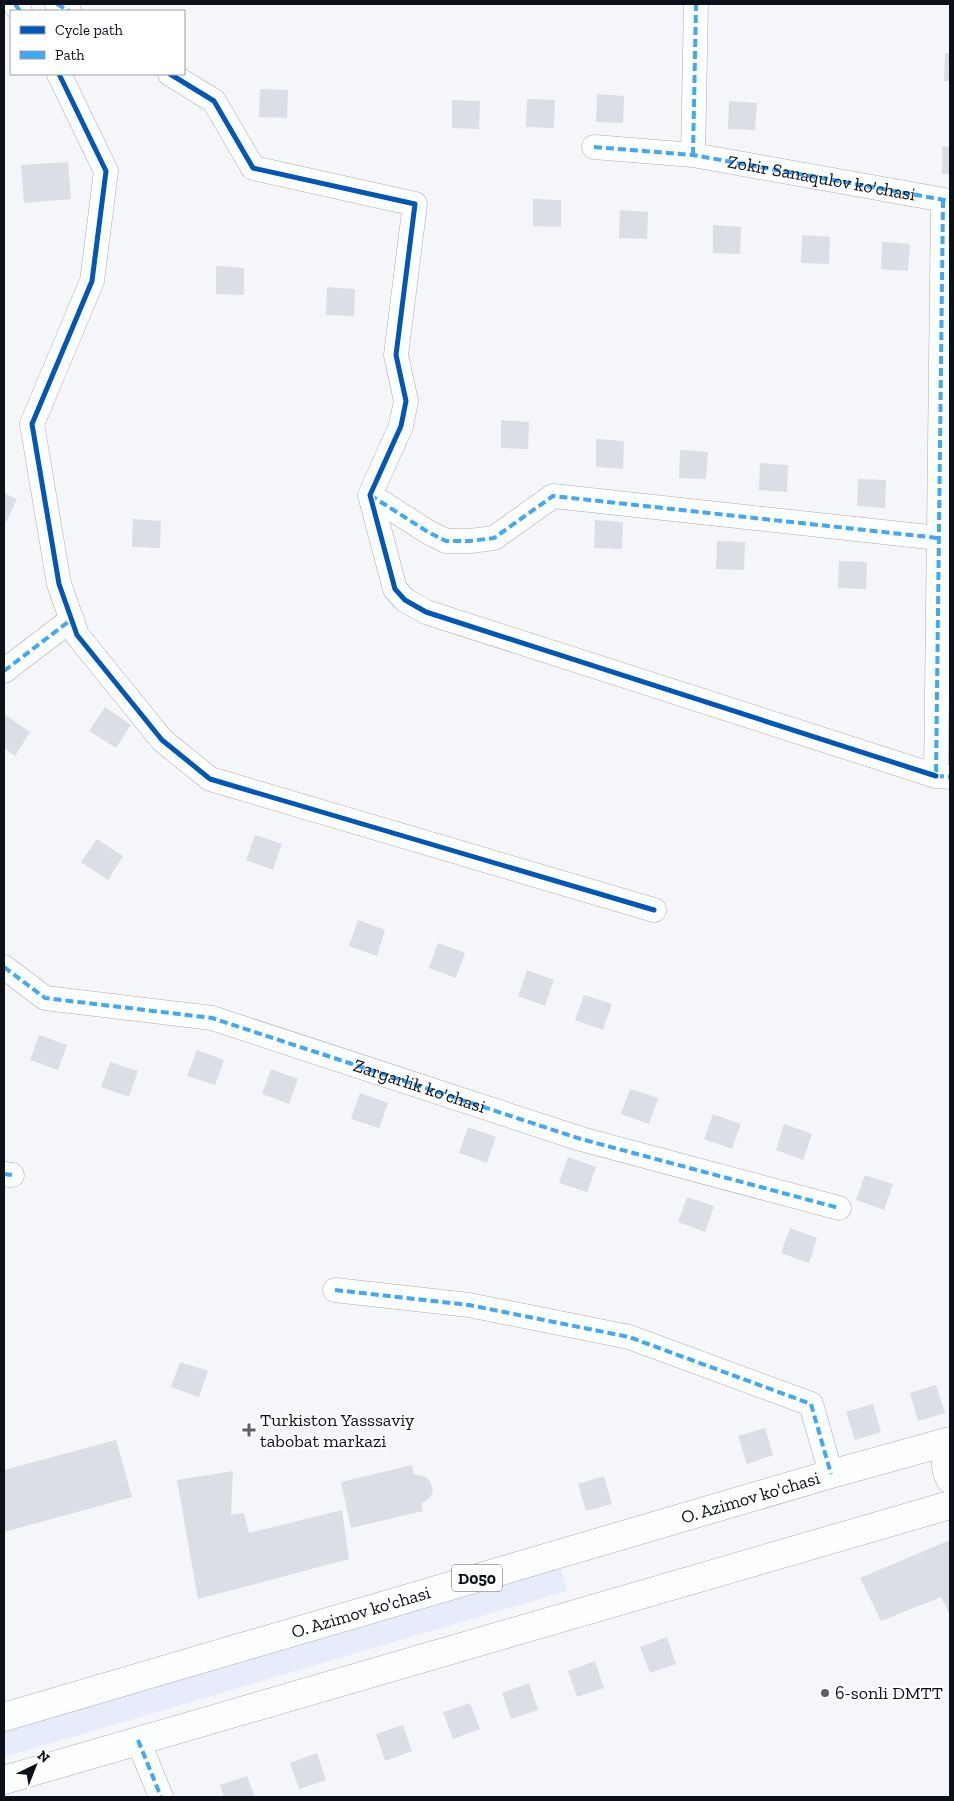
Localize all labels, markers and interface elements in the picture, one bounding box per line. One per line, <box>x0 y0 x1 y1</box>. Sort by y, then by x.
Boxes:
legend <box>10 10 185 75</box>
text: Cycle path <box>55 21 124 39</box>
text: Path <box>55 46 85 64</box>
street label: Zokir Sanaqulov ko'chasi <box>726 150 917 206</box>
street label: Zargarlik ko'chasi <box>351 1054 488 1118</box>
place label: Turkiston Yasssaviy tabobat markazi <box>260 1409 415 1452</box>
marker: Turkiston Yasssaviy tabobat markazi <box>242 1423 256 1437</box>
street label: O. Azimov ko'chasi <box>678 1467 823 1528</box>
road number: D050 <box>452 1565 502 1592</box>
street label: O. Azimov ko'chasi <box>289 1581 433 1643</box>
place label: 6-sonli DMTT <box>835 1682 943 1704</box>
marker: 6-sonli DMTT <box>819 1687 831 1699</box>
north arrow <box>10 1741 60 1791</box>
text: N <box>34 1747 53 1767</box>

